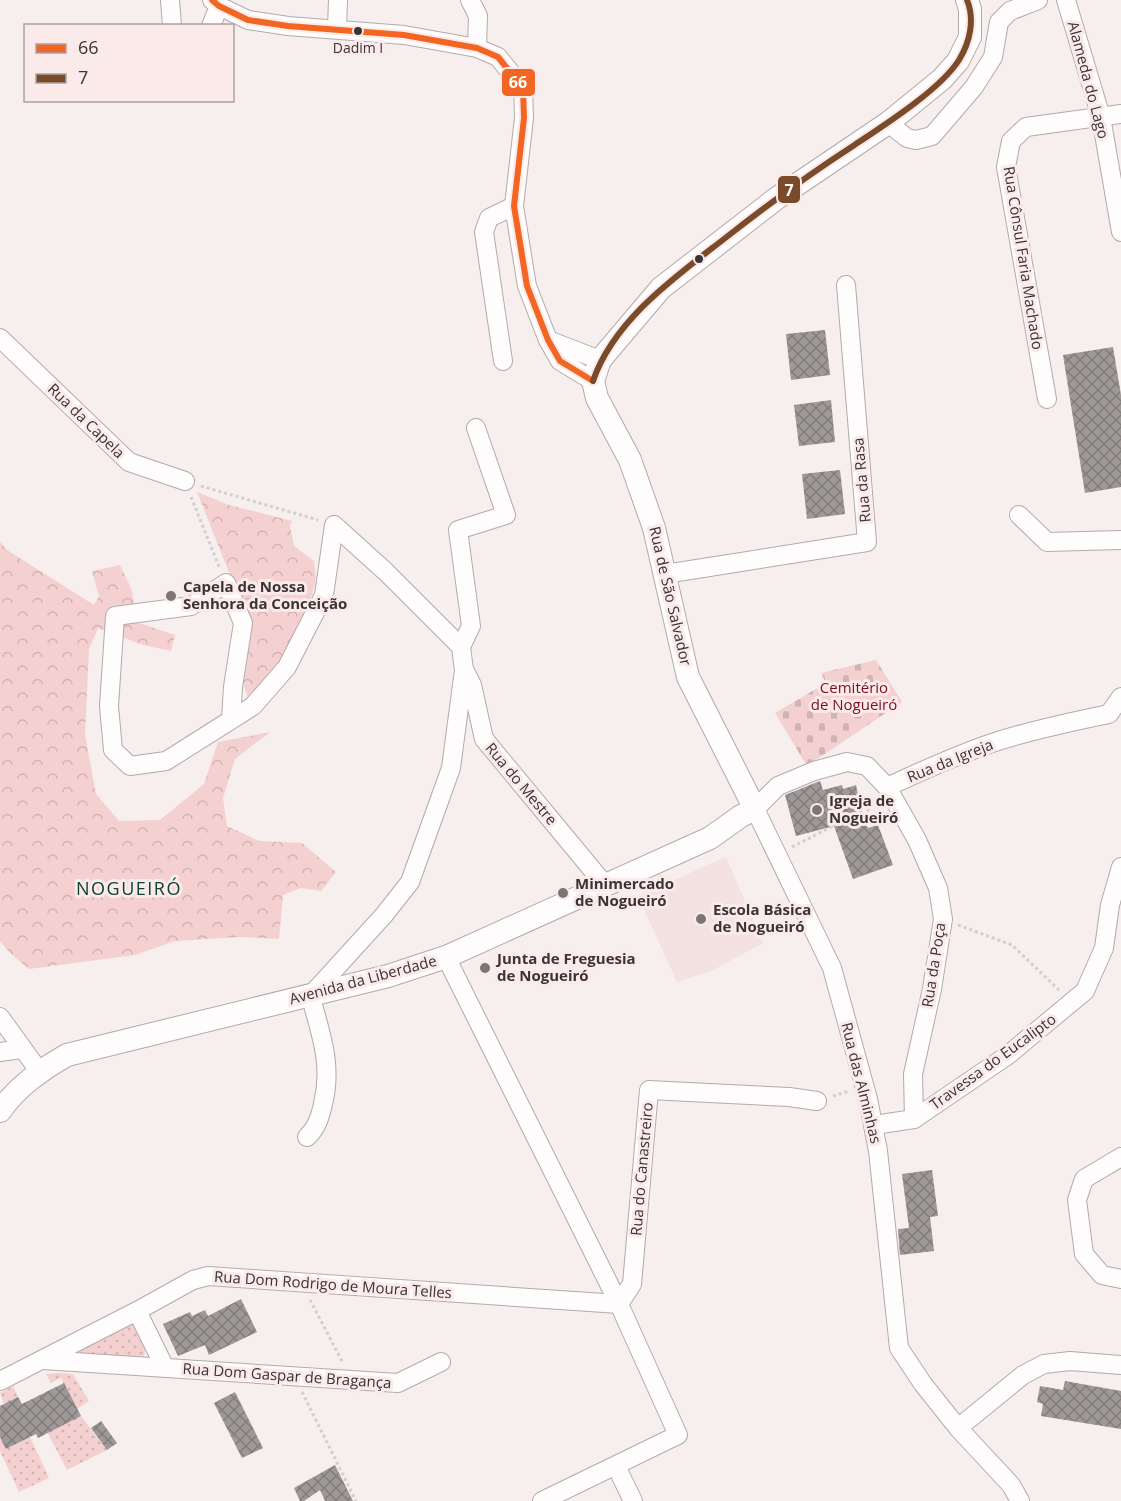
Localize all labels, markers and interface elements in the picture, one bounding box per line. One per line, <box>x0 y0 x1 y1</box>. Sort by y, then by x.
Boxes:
street label: Alameda do Lago <box>1064 19 1114 141</box>
legend <box>24 24 234 102</box>
marker: Dadim I <box>352 25 364 37</box>
text: 66 <box>78 35 99 59</box>
place label: Dadim I <box>333 38 383 57</box>
text: 7 <box>78 65 88 89</box>
line badge: 66 <box>501 68 536 97</box>
text: 66 <box>509 71 527 93</box>
street label: Rua Cônsul Faria Machado <box>1000 165 1048 351</box>
line badge: 7 <box>777 175 801 204</box>
text: 7 <box>784 179 794 201</box>
unlabelled marker <box>693 253 705 265</box>
street label: Rua da Capela <box>44 378 129 462</box>
street label: Rua da Rasa <box>847 437 875 523</box>
street label: Rua de São Salvador <box>645 524 697 667</box>
place label: Capela de Nossa Senhora da Conceição <box>183 576 347 613</box>
marker: Capela de Nossa Senhora da Conceição <box>164 589 178 603</box>
park label: Cemitério de Nogueiró <box>811 677 897 714</box>
street label: Rua da Igreja <box>904 734 996 786</box>
street label: Rua do Mestre <box>481 738 562 829</box>
place label: Igreja de Nogueiró <box>829 790 898 827</box>
marker: Igreja de Nogueiró <box>810 803 824 817</box>
place label: Minimercado de Nogueiró <box>575 873 674 910</box>
district label: NOGUEIRÓ <box>76 876 182 900</box>
marker: Minimercado de Nogueiró <box>556 886 570 900</box>
place label: Escola Básica de Nogueiró <box>713 899 811 936</box>
marker: Escola Básica de Nogueiró <box>694 912 708 926</box>
street label: Rua da Poça <box>916 921 950 1009</box>
place label: Junta de Freguesia de Nogueiró <box>495 948 636 985</box>
street label: Avenida da Liberdade <box>287 950 439 1008</box>
marker: Junta de Freguesia de Nogueiró <box>478 961 492 975</box>
street label: Travessa do Eucalipto <box>925 1009 1060 1114</box>
street label: Rua das Alminhas <box>837 1020 887 1145</box>
street label: Rua do Canastreiro <box>625 1101 657 1237</box>
street label: Rua Dom Rodrigo de Moura Telles <box>214 1266 453 1302</box>
street label: Rua Dom Gaspar de Bragança <box>182 1358 392 1392</box>

